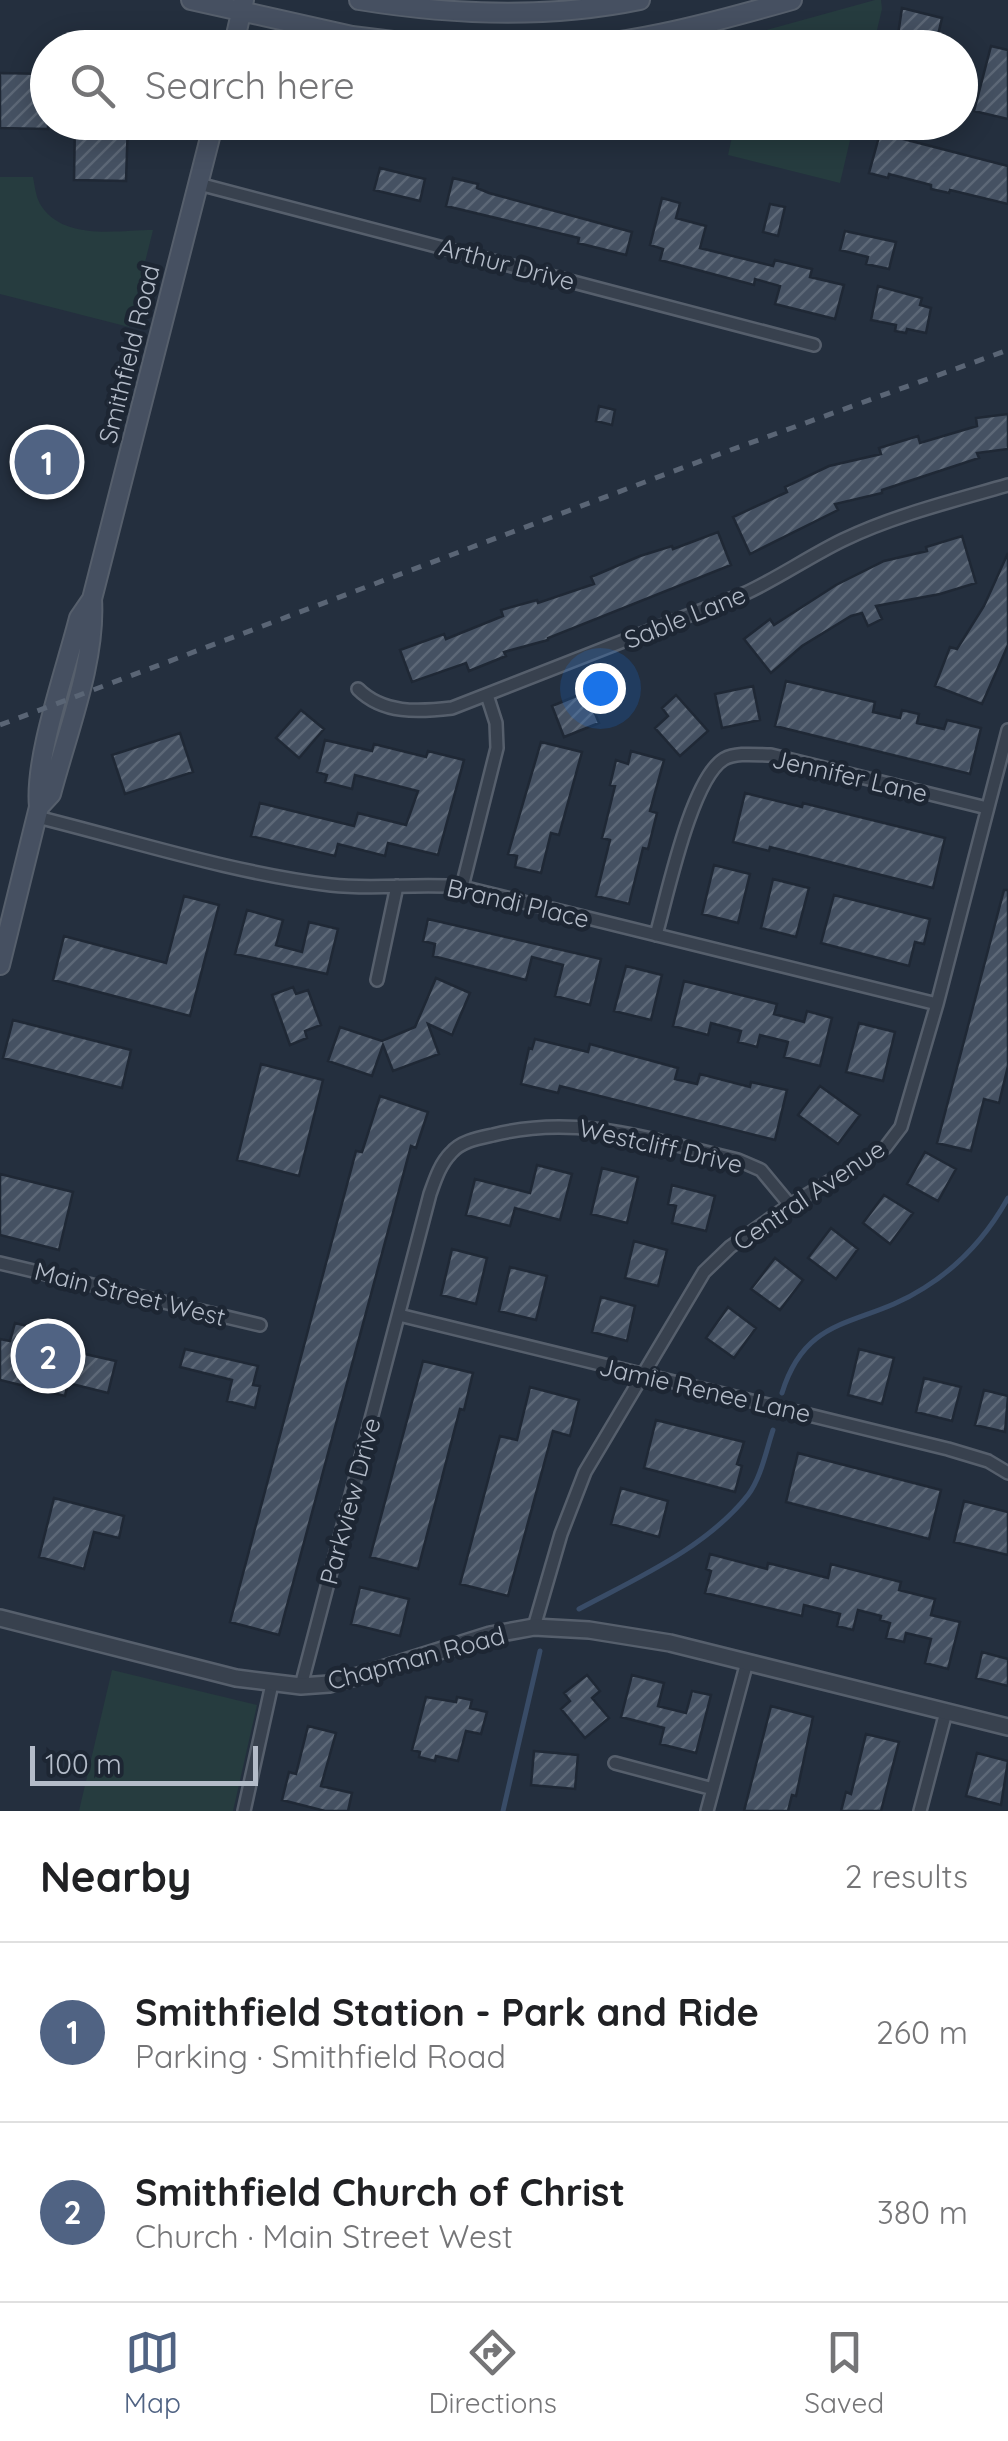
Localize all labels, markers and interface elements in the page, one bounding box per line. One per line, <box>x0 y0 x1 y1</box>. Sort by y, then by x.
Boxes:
search box <box>30 30 978 140</box>
icon: search <box>65 58 120 113</box>
text: Search here <box>145 61 355 109</box>
street label: Arthur Drive <box>436 231 578 297</box>
street label: Smithfield Road <box>91 261 166 446</box>
pin: 1 <box>15 424 80 500</box>
street label: Sable Lane <box>620 578 750 655</box>
your location <box>575 663 626 714</box>
street label: Jennifer Lane <box>769 743 931 808</box>
street label: Brandi Place <box>444 871 592 934</box>
street label: Westcliff Drive <box>576 1112 746 1179</box>
street label: Central Avenue <box>727 1133 890 1257</box>
street label: Main Street West <box>31 1255 229 1332</box>
pin: 2 <box>15 1318 80 1394</box>
street label: Jamie Renee Lane <box>596 1350 814 1429</box>
street label: Parkview Drive <box>312 1414 387 1588</box>
street label: Chapman Road <box>324 1619 508 1696</box>
scale bar <box>30 1741 258 1786</box>
text: 100 m <box>45 1746 122 1781</box>
text: Nearby <box>40 1850 191 1903</box>
text: 2 results <box>845 1856 968 1896</box>
text: Smithfield Station - Park and Ride <box>135 1988 759 2036</box>
text: 1 <box>66 2012 79 2052</box>
text: 260 m <box>876 2012 968 2052</box>
text: Parking · Smithfield Road <box>135 2036 506 2076</box>
text: Smithfield Church of Christ <box>135 2168 625 2216</box>
text: 2 <box>63 2192 82 2232</box>
text: 380 m <box>877 2192 968 2232</box>
text: Church · Main Street West <box>135 2216 513 2256</box>
tab: Map <box>124 2325 181 2420</box>
tab: Directions <box>428 2325 557 2420</box>
tab: Saved <box>804 2325 884 2420</box>

